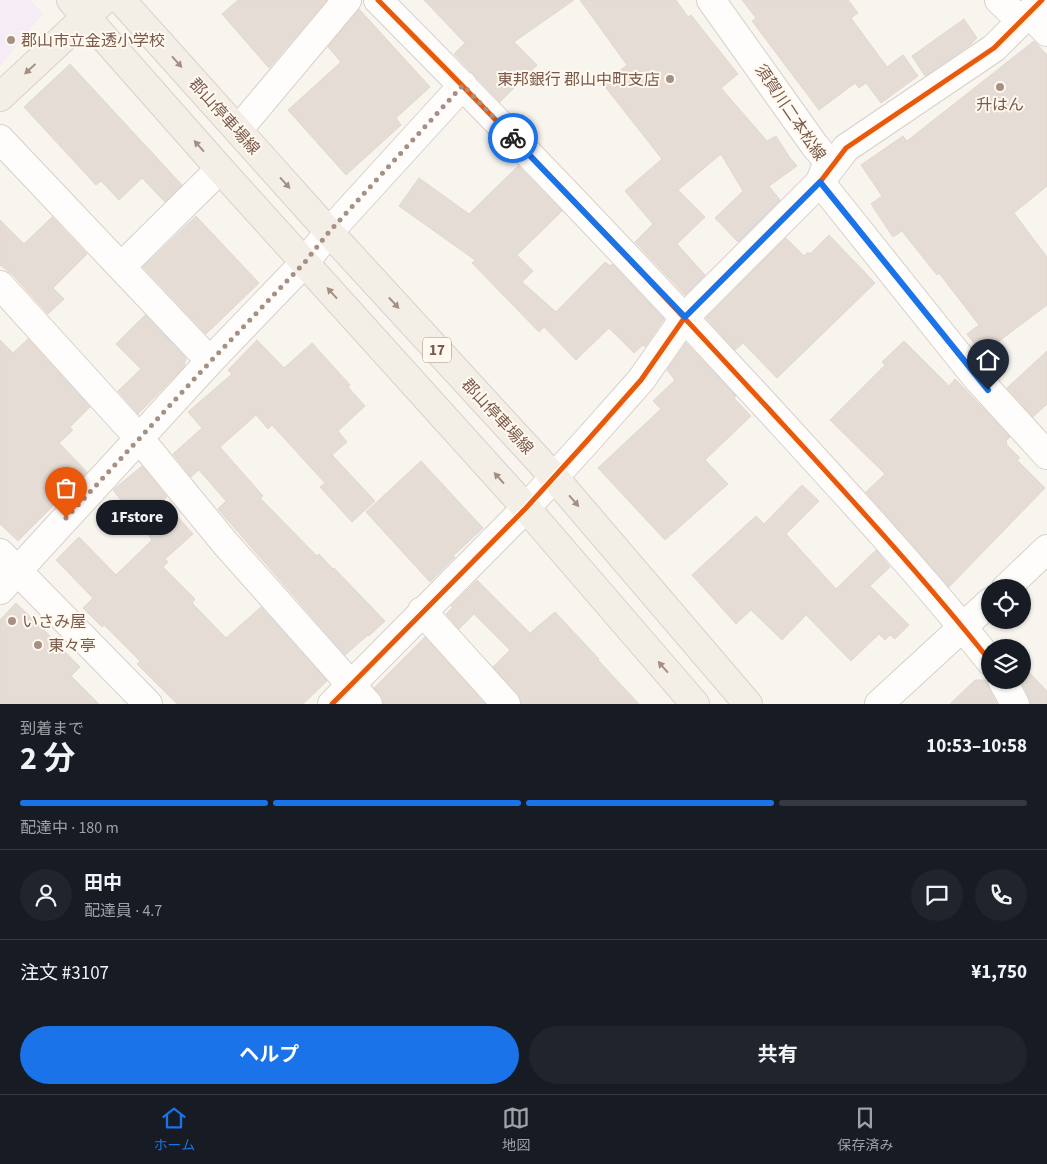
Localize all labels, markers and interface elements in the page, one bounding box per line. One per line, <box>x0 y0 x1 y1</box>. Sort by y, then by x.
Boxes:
place label: 郡山市立金透小学校 <box>21 30 165 52</box>
marker: 郡山市立金透小学校 <box>5 34 17 46</box>
one-way arrow <box>171 56 182 69</box>
street label: 須賀川二本松線 <box>750 60 831 165</box>
one-way arrow <box>24 63 36 75</box>
place label: 東邦銀行 郡山中町支店 <box>497 69 660 91</box>
marker: 東邦銀行 郡山中町支店 <box>664 73 676 85</box>
street label: 郡山停車場線 <box>184 74 265 160</box>
marker: 升はん <box>994 81 1006 93</box>
place label: 升はん <box>976 94 1024 116</box>
courier <box>488 113 538 163</box>
icon: bike <box>499 124 527 152</box>
one-way arrow <box>194 140 205 153</box>
one-way arrow <box>279 177 291 189</box>
one-way arrow <box>326 287 338 299</box>
one-way arrow <box>389 297 400 310</box>
road number: 17 <box>423 338 451 362</box>
pin <box>967 339 1009 390</box>
icon: home <box>974 346 1002 374</box>
street label: 郡山停車場線 <box>456 374 538 459</box>
pin <box>45 467 87 518</box>
one-way arrow <box>493 473 505 485</box>
icon: bag <box>52 474 80 502</box>
one-way arrow <box>569 495 580 508</box>
callout: 1Fstore <box>96 500 178 536</box>
text: 1Fstore <box>111 506 163 528</box>
map controls <box>981 579 1031 689</box>
button: locate <box>981 579 1031 629</box>
place label: いさみ屋 <box>22 611 86 633</box>
marker: いさみ屋 <box>6 615 18 627</box>
place label: 東々亭 <box>48 635 96 657</box>
marker: 東々亭 <box>32 639 44 651</box>
button: layers <box>981 639 1031 689</box>
one-way arrow <box>658 661 669 673</box>
text: 到着まで <box>20 718 84 740</box>
text: 10:53–10:58 <box>926 733 1027 760</box>
text: 2 分 <box>20 736 75 782</box>
text: 配達中 · 180 m <box>20 817 119 839</box>
button: person <box>20 869 72 921</box>
button: chat <box>911 869 963 921</box>
button: phone <box>975 869 1027 921</box>
text: 田中 <box>84 870 122 897</box>
text: 配達員 · 4.7 <box>84 900 162 922</box>
text: ¥1,750 <box>971 959 1027 986</box>
text: 注文 #3107 <box>20 960 109 987</box>
button: ヘルプ <box>20 1026 519 1084</box>
button: 共有 <box>529 1026 1027 1084</box>
tab: ホーム <box>154 1104 195 1156</box>
tab: 地図 <box>502 1104 530 1156</box>
tab: 保存済み <box>837 1104 893 1156</box>

